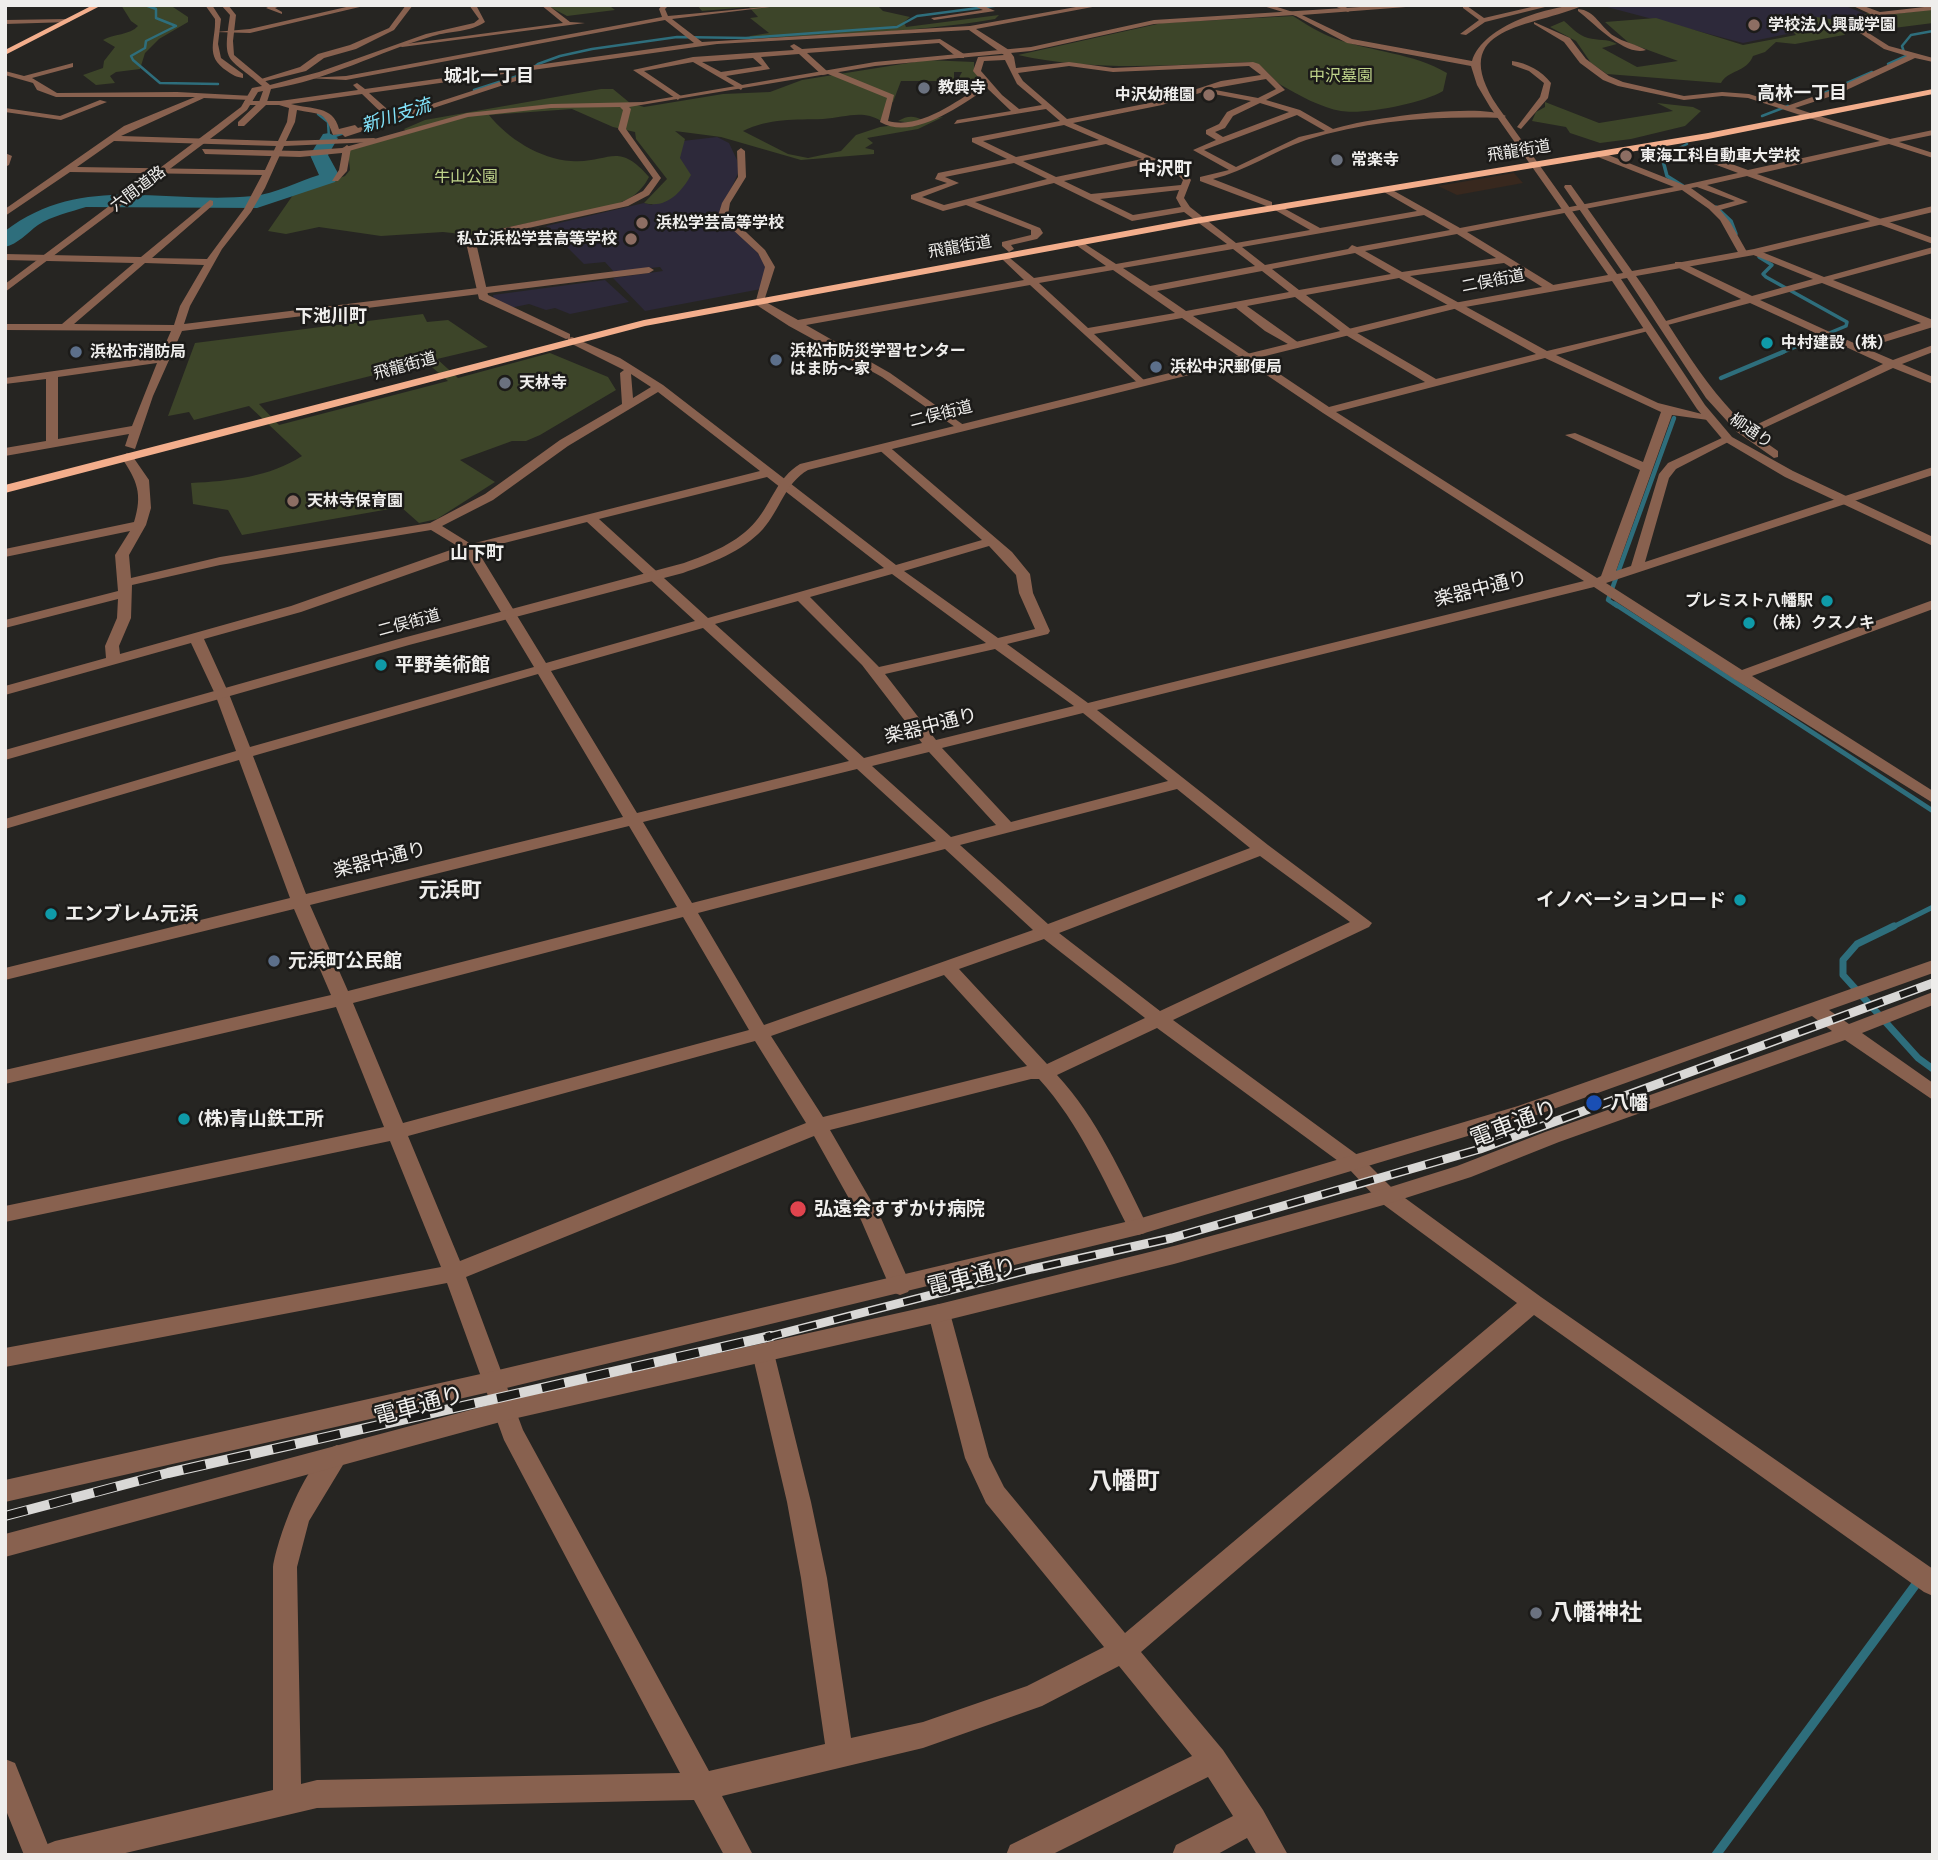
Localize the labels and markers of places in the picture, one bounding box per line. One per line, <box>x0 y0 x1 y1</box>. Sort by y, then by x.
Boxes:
place label: 学校法人興誠学園 <box>1768 15 1896 35</box>
marker: 学校法人興誠学園 <box>1746 17 1762 33</box>
place label: 教興寺 <box>938 78 986 98</box>
marker: 教興寺 <box>916 80 932 96</box>
place label: 中沢幼稚園 <box>1115 85 1195 105</box>
marker: 中沢幼稚園 <box>1201 87 1217 103</box>
place label: 東海工科自動車大学校 <box>1640 146 1800 166</box>
marker: 東海工科自動車大学校 <box>1618 148 1634 164</box>
place label: 常楽寺 <box>1351 150 1399 170</box>
marker: 常楽寺 <box>1329 152 1345 168</box>
place label: 浜松学芸高等学校 <box>656 213 784 233</box>
marker: 浜松学芸高等学校 <box>634 215 650 231</box>
place label: 私立浜松学芸高等学校 <box>457 229 617 249</box>
marker: 私立浜松学芸高等学校 <box>623 231 639 247</box>
place label: 中村建設（株） <box>1781 333 1893 353</box>
marker: 中村建設（株） <box>1759 335 1775 351</box>
place label: 浜松市防災学習センター はま防～家 <box>790 341 966 379</box>
place label: 浜松市消防局 <box>90 342 186 362</box>
marker: 浜松市消防局 <box>68 344 84 360</box>
marker: 浜松市防災学習センター はま防～家 <box>768 352 784 368</box>
place label: 浜松中沢郵便局 <box>1170 357 1282 377</box>
marker: 浜松中沢郵便局 <box>1148 359 1164 375</box>
place label: 天林寺 <box>519 373 567 393</box>
marker: 天林寺 <box>497 375 513 391</box>
place label: 天林寺保育園 <box>307 491 403 511</box>
marker: 天林寺保育園 <box>285 493 301 509</box>
place label: プレミスト八幡駅 <box>1685 591 1813 611</box>
marker: プレミスト八幡駅 <box>1819 593 1835 609</box>
place label: （株）クスノキ <box>1763 613 1875 633</box>
marker: （株）クスノキ <box>1741 615 1757 631</box>
place label: 平野美術館 <box>395 654 490 676</box>
marker: 平野美術館 <box>373 657 389 673</box>
place label: イノベーションロード <box>1536 889 1726 911</box>
marker: イノベーションロード <box>1732 892 1748 908</box>
place label: エンブレム元浜 <box>65 903 198 925</box>
marker: エンブレム元浜 <box>43 906 59 922</box>
place label: 元浜町公民館 <box>288 950 402 972</box>
marker: 元浜町公民館 <box>266 953 282 969</box>
place label: 八幡 <box>1610 1092 1648 1114</box>
marker: 八幡 <box>1584 1093 1604 1113</box>
place label: (株)青山鉄工所 <box>198 1108 324 1130</box>
marker: (株)青山鉄工所 <box>176 1111 192 1127</box>
place label: 弘遠会すずかけ病院 <box>814 1198 985 1220</box>
marker: 弘遠会すずかけ病院 <box>788 1199 808 1219</box>
place label: 八幡神社 <box>1550 1599 1642 1627</box>
marker: 八幡神社 <box>1528 1605 1544 1621</box>

